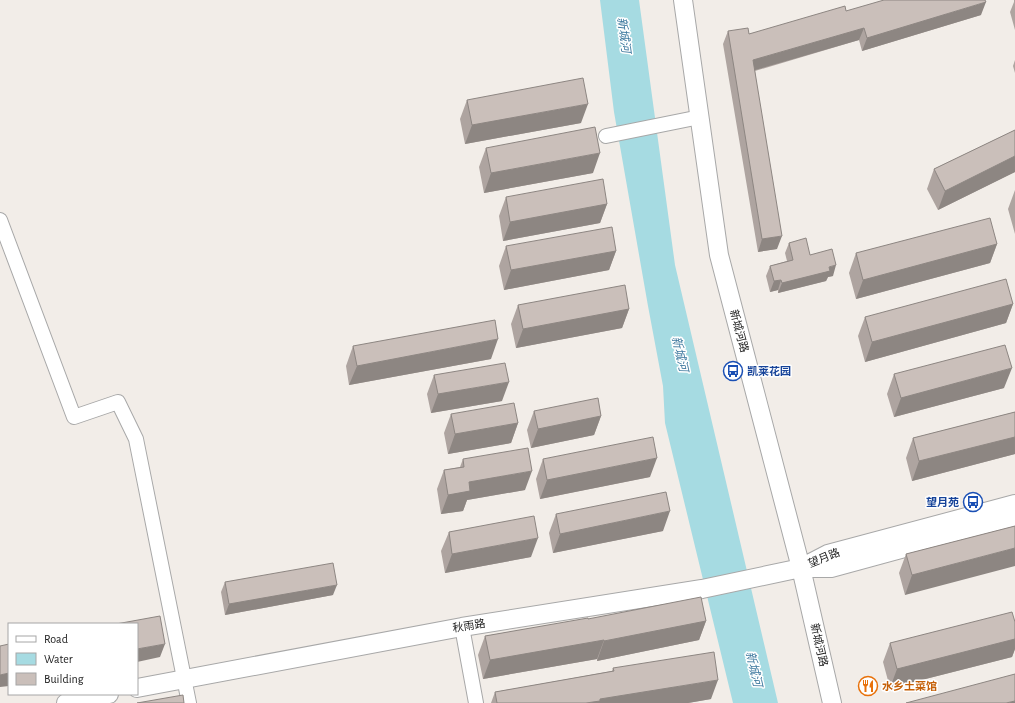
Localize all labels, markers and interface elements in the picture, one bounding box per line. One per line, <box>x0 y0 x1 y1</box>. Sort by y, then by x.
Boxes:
water label: 新城河 <box>616 16 634 56</box>
street label: 新城河路 <box>728 308 751 354</box>
water label: 新城河 <box>670 335 691 375</box>
bus stop icon: 凯莱花园 <box>722 360 744 382</box>
place label: 凯莱花园 <box>747 366 791 377</box>
bus stop icon: 望月苑 <box>962 491 984 513</box>
place label: 望月苑 <box>926 496 959 508</box>
street label: 望月路 <box>806 546 841 569</box>
street label: 秋雨路 <box>452 617 486 634</box>
street label: 新城河路 <box>809 622 830 668</box>
legend <box>8 623 138 695</box>
text: Road <box>44 633 68 645</box>
water label: 新城河 <box>744 650 765 690</box>
text: Water <box>44 653 73 665</box>
text: Building <box>44 673 84 685</box>
restaurant icon: 水乡土菜馆 <box>857 675 879 697</box>
place label: 水乡土菜馆 <box>882 680 937 692</box>

